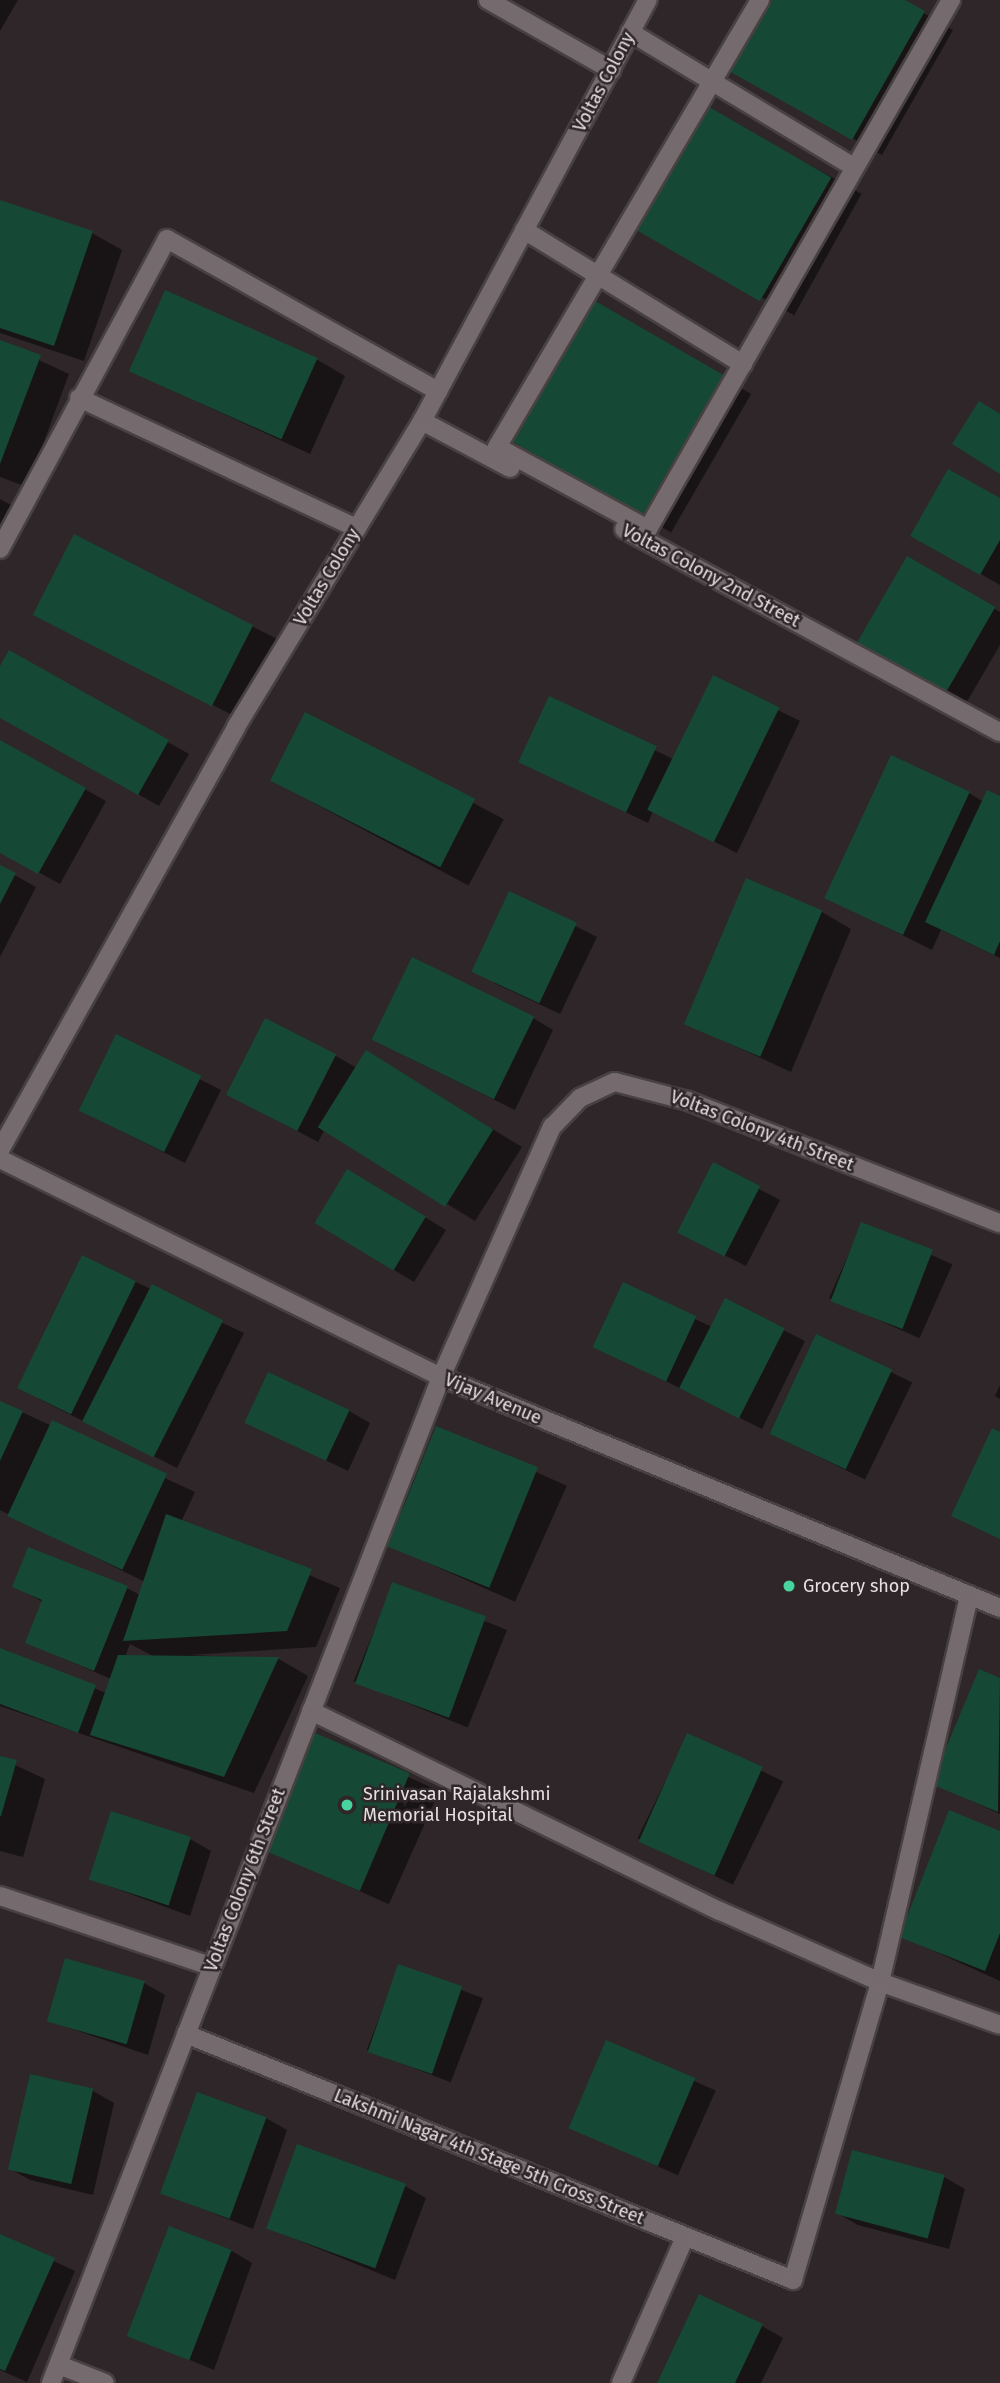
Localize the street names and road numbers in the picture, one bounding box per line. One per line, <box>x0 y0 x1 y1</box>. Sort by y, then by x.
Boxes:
street label: Voltas Colony <box>569 28 639 136</box>
street label: Voltas Colony 2nd Street <box>618 520 804 632</box>
street label: Voltas Colony <box>289 524 365 630</box>
street label: Voltas Colony 4th Street <box>667 1086 857 1176</box>
street label: Vijay Avenue <box>441 1369 545 1429</box>
street label: Voltas Colony 6th Street <box>200 1785 290 1975</box>
street label: Lakshmi Nagar 4th Stage 5th Cross Street <box>331 2085 647 2229</box>

